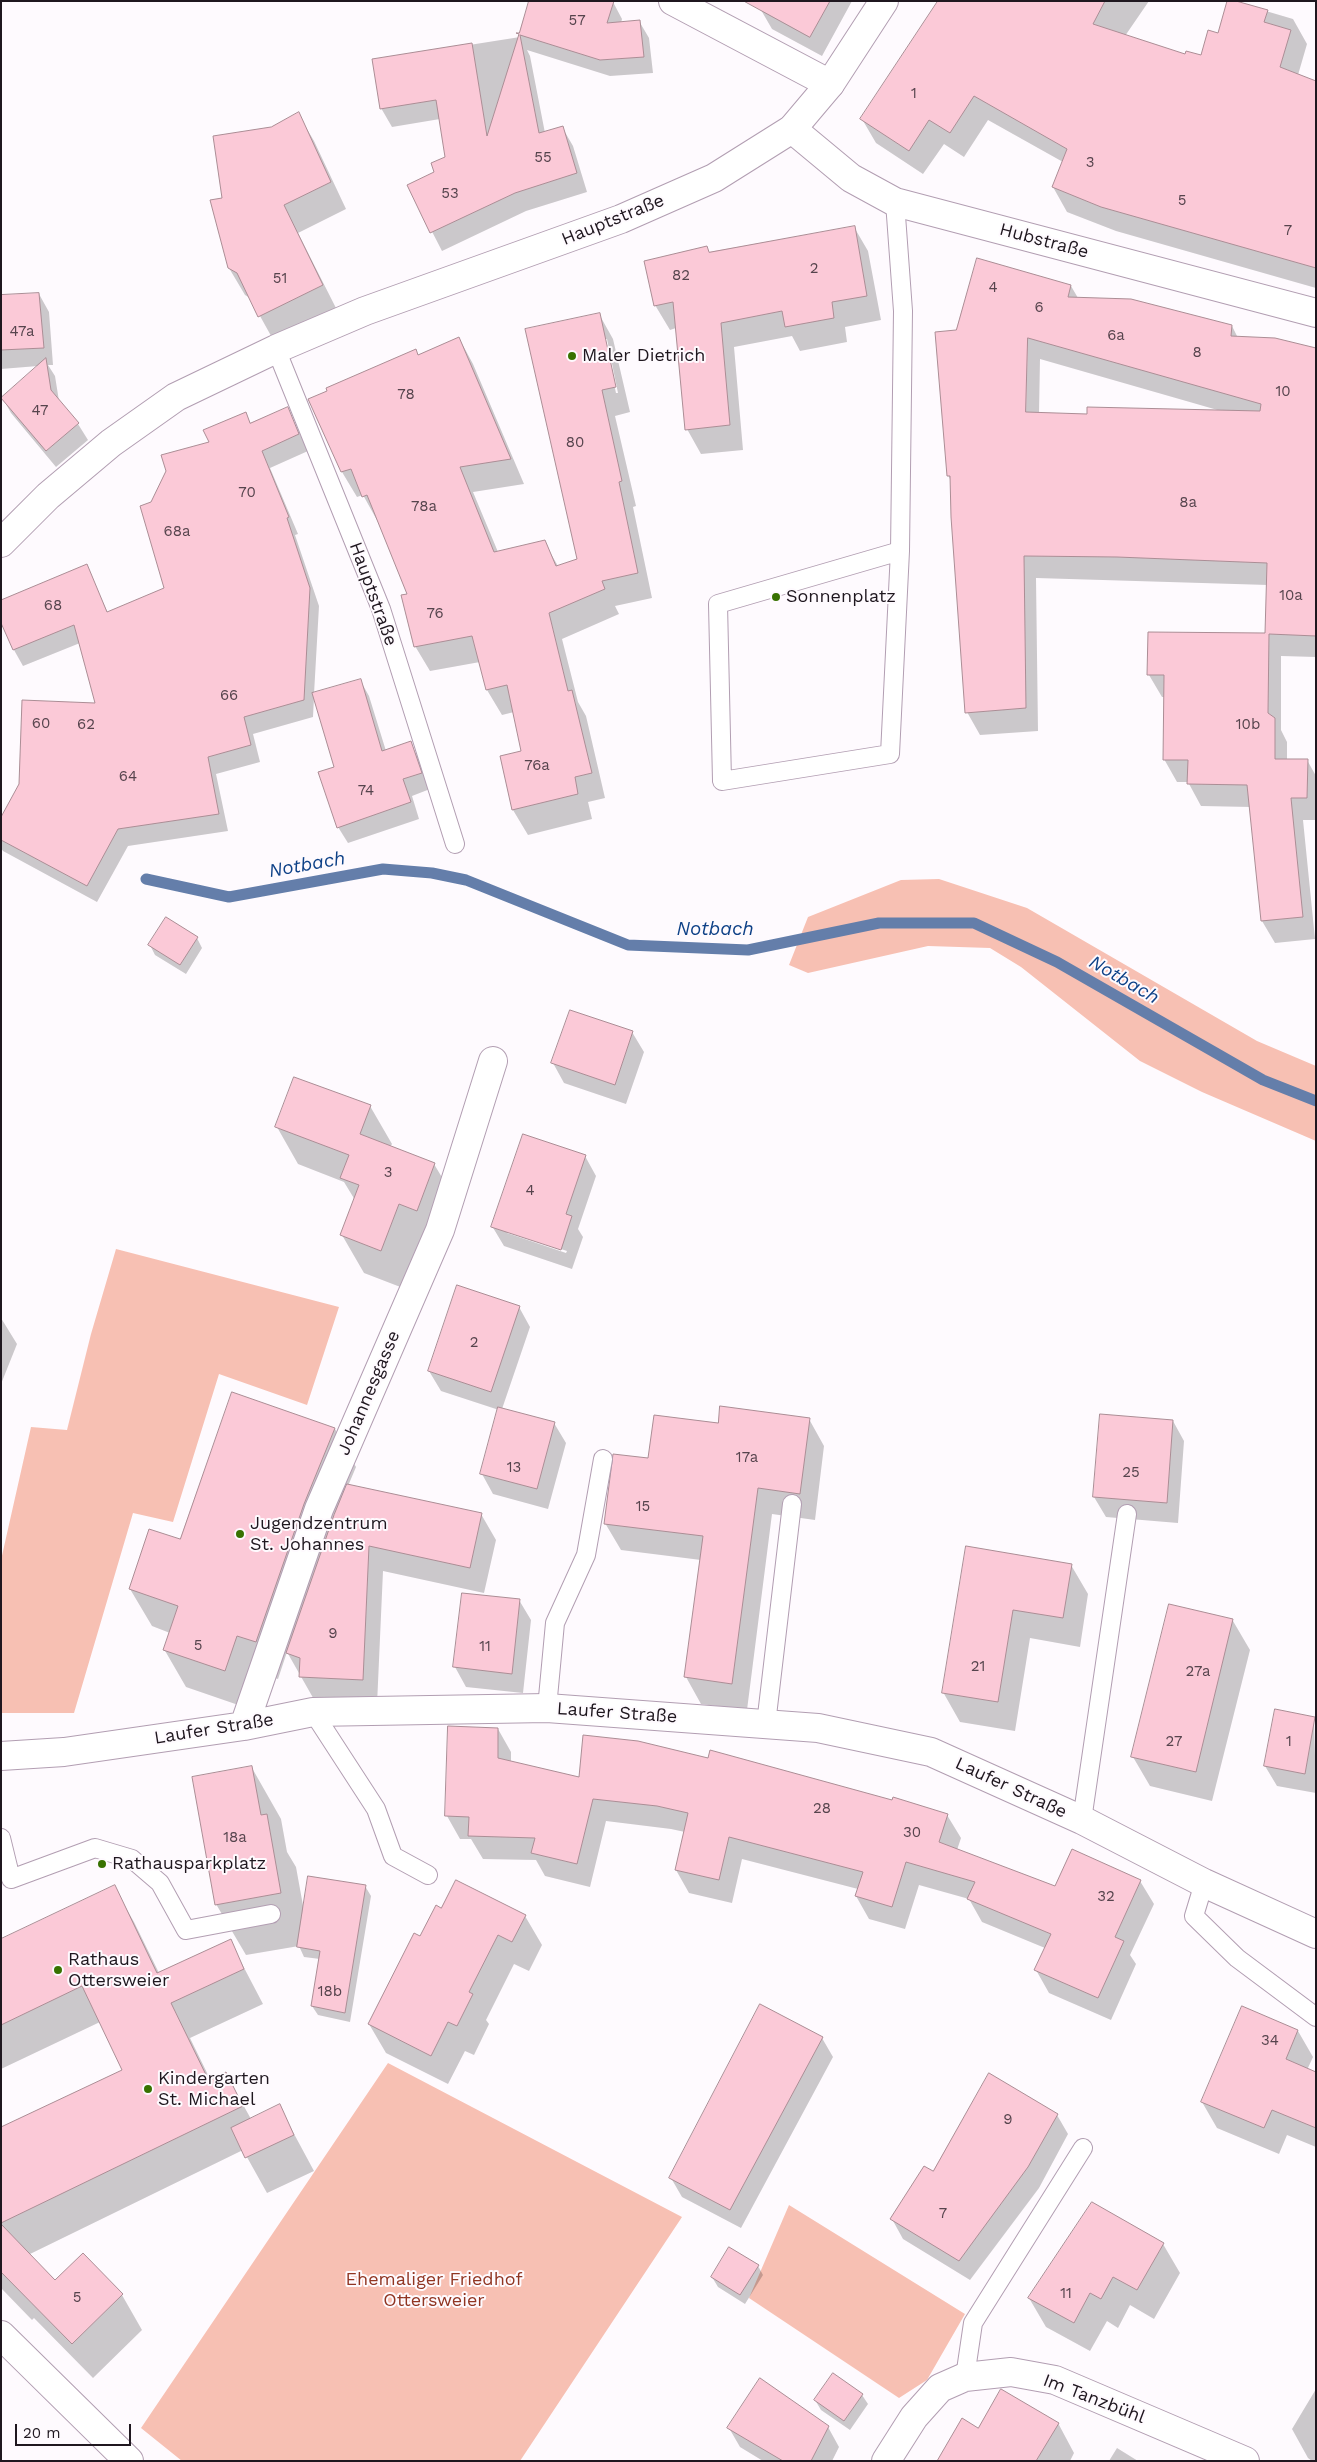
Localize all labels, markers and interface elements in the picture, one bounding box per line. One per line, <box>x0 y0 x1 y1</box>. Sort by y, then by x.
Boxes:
house number: 57 <box>568 12 586 30</box>
house number: 1 <box>911 85 917 103</box>
house number: 55 <box>534 149 552 167</box>
house number: 3 <box>1086 154 1094 172</box>
house number: 53 <box>441 185 459 203</box>
street label: Hauptstraße <box>558 190 668 250</box>
house number: 5 <box>1178 192 1186 210</box>
street label: Hubstraße <box>997 219 1091 263</box>
house number: 7 <box>1284 222 1292 240</box>
house number: 2 <box>810 260 818 278</box>
house number: 82 <box>672 267 690 285</box>
house number: 51 <box>273 270 287 288</box>
house number: 4 <box>988 279 998 297</box>
house number: 6 <box>1034 299 1044 317</box>
house number: 47a <box>10 323 34 341</box>
house number: 6a <box>1107 327 1125 345</box>
house number: 8 <box>1192 344 1202 362</box>
place label: Maler Dietrich <box>582 345 706 367</box>
marker: Maler Dietrich <box>566 350 578 362</box>
house number: 10 <box>1275 383 1291 401</box>
house number: 78 <box>397 386 415 404</box>
house number: 47 <box>32 402 48 420</box>
house number: 80 <box>566 434 584 452</box>
house number: 70 <box>238 484 256 502</box>
house number: 8a <box>1179 494 1197 512</box>
house number: 78a <box>411 498 437 516</box>
house number: 68a <box>164 523 190 541</box>
street label: Hauptstraße <box>344 539 402 649</box>
place label: Sonnenplatz <box>786 586 896 608</box>
house number: 10a <box>1279 587 1303 605</box>
marker: Sonnenplatz <box>770 591 782 603</box>
house number: 68 <box>44 597 62 615</box>
house number: 76 <box>426 605 444 623</box>
house number: 66 <box>220 687 238 705</box>
house number: 60 <box>32 715 50 733</box>
house number: 62 <box>77 716 95 734</box>
house number: 10b <box>1236 716 1260 734</box>
house number: 76a <box>524 757 550 775</box>
house number: 64 <box>119 768 137 786</box>
house number: 74 <box>358 782 374 800</box>
water label: Notbach <box>267 847 347 883</box>
water label: Notbach <box>676 918 754 940</box>
water label: Notbach <box>1085 951 1163 1009</box>
house number: 3 <box>384 1164 392 1182</box>
house number: 4 <box>525 1182 535 1200</box>
street label: Johannesgasse <box>333 1327 405 1459</box>
house number: 2 <box>470 1334 478 1352</box>
house number: 17a <box>736 1449 758 1467</box>
house number: 13 <box>507 1459 521 1477</box>
house number: 25 <box>1122 1464 1140 1482</box>
house number: 15 <box>636 1498 650 1516</box>
place label: Jugendzentrum St. Johannes <box>250 1513 388 1556</box>
marker: Jugendzentrum St. Johannes <box>234 1528 246 1540</box>
house number: 9 <box>328 1625 338 1643</box>
house number: 5 <box>194 1637 202 1655</box>
house number: 11 <box>479 1638 491 1656</box>
house number: 21 <box>971 1658 985 1676</box>
house number: 27a <box>1186 1663 1210 1681</box>
street label: Laufer Straße <box>556 1698 678 1728</box>
street label: Laufer Straße <box>153 1709 275 1749</box>
house number: 27 <box>1166 1733 1182 1751</box>
house number: 1 <box>1286 1733 1292 1751</box>
street label: Laufer Straße <box>952 1753 1070 1823</box>
house number: 28 <box>813 1800 831 1818</box>
house number: 30 <box>903 1824 921 1842</box>
house number: 18a <box>223 1829 247 1847</box>
place label: Rathausparkplatz <box>112 1853 266 1875</box>
marker: Rathausparkplatz <box>96 1858 108 1870</box>
house number: 32 <box>1097 1888 1115 1906</box>
place label: Rathaus Ottersweier <box>68 1949 169 1992</box>
marker: Rathaus Ottersweier <box>52 1964 64 1976</box>
house number: 18b <box>318 1983 342 2001</box>
house number: 34 <box>1261 2032 1279 2050</box>
place label: Kindergarten St. Michael <box>158 2068 270 2110</box>
marker: Kindergarten St. Michael <box>142 2083 154 2095</box>
house number: 9 <box>1003 2111 1013 2129</box>
house number: 7 <box>939 2205 947 2223</box>
park label: Ehemaliger Friedhof Ottersweier <box>346 2269 522 2312</box>
house number: 11 <box>1060 2285 1072 2303</box>
house number: 5 <box>73 2289 81 2307</box>
street label: Im Tanzbühl <box>1040 2370 1148 2428</box>
scale bar <box>18 2414 134 2446</box>
text: 20 m <box>23 2424 61 2442</box>

